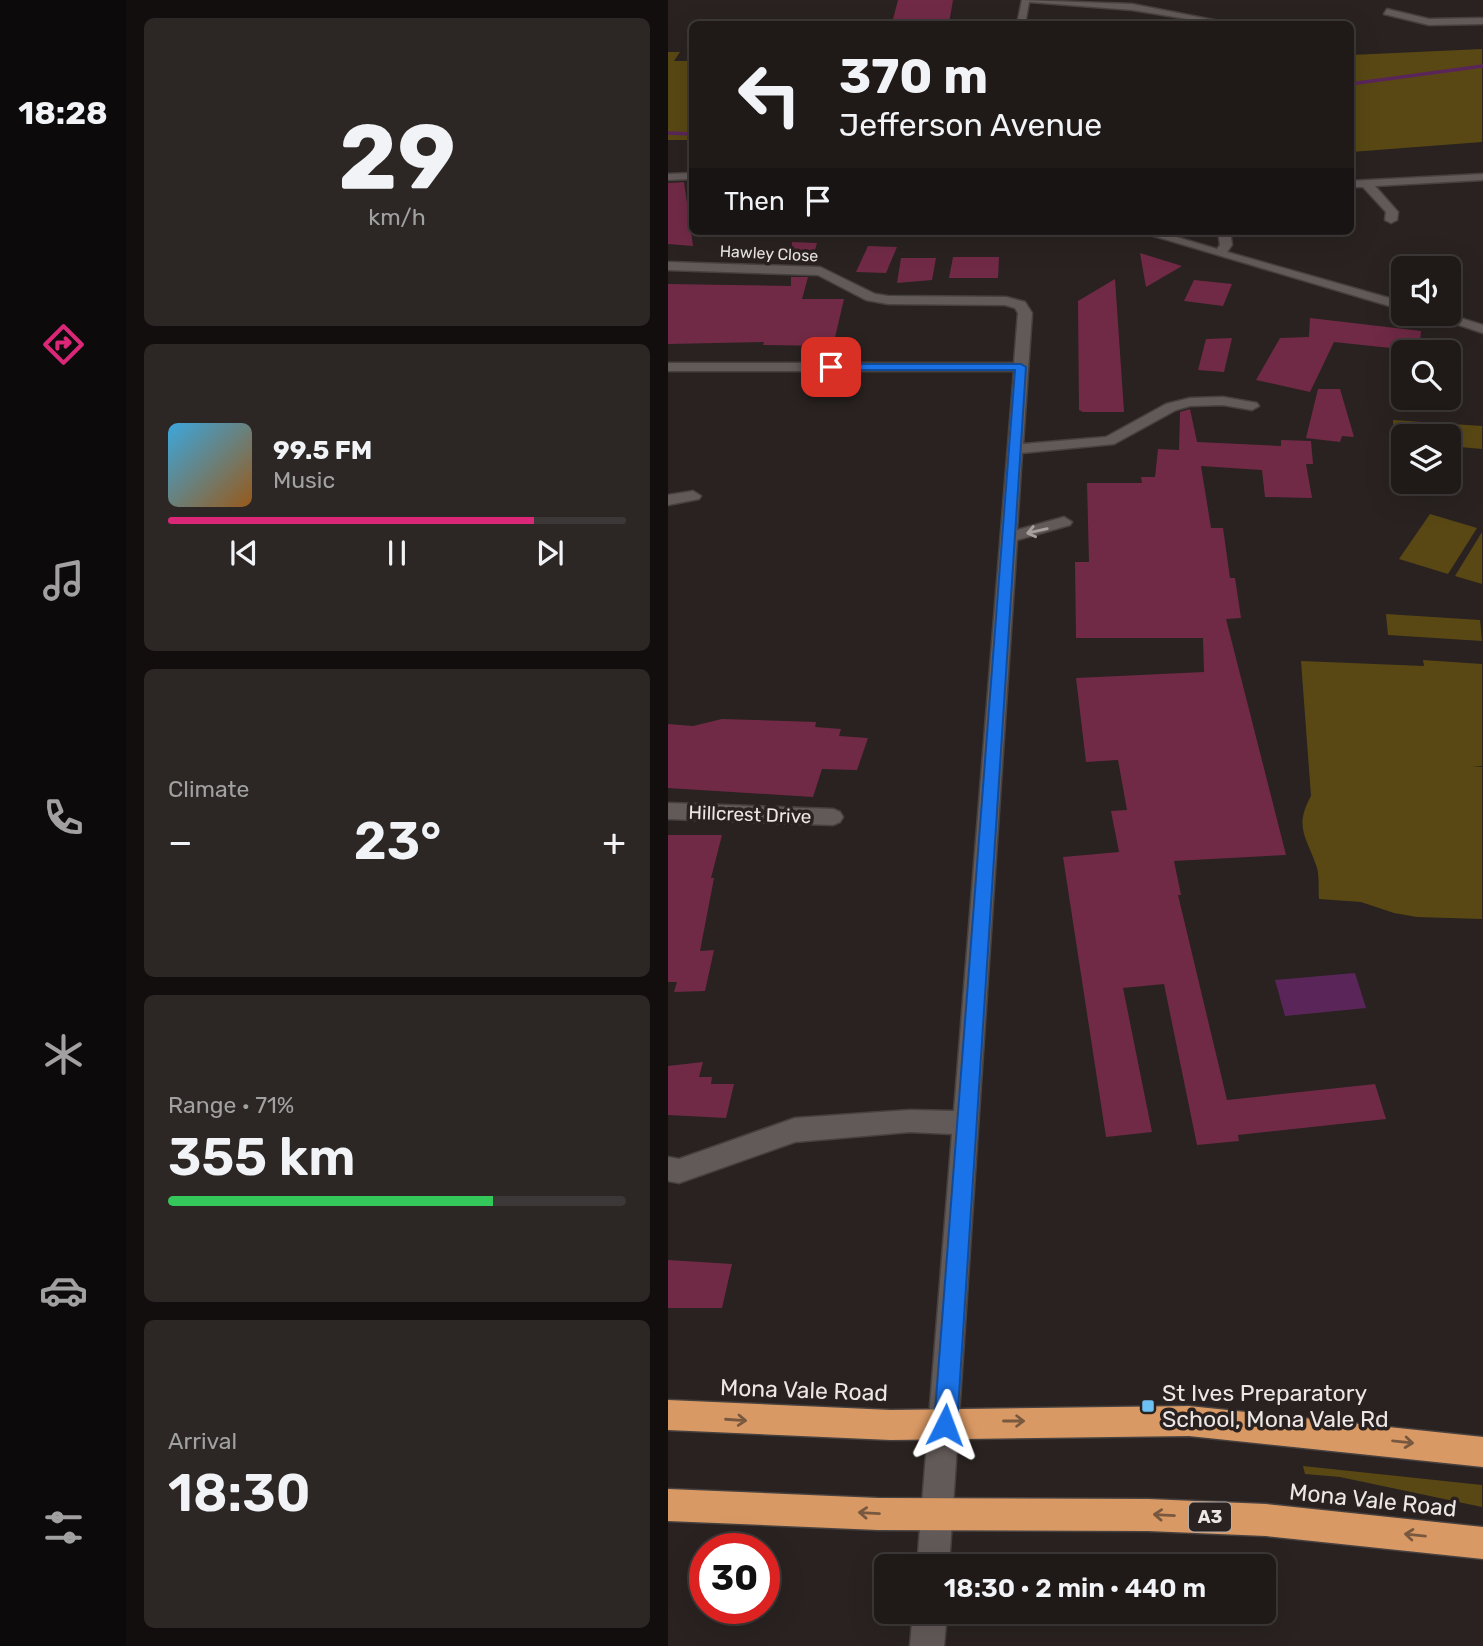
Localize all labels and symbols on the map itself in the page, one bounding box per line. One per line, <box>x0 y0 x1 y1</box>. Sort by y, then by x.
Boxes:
street label: Hawley Close <box>719 241 819 266</box>
pin <box>801 337 861 397</box>
one-way arrow <box>1026 525 1049 539</box>
street label: Hillcrest Drive <box>688 801 812 828</box>
street label: Mona Vale Road <box>719 1373 889 1407</box>
place label: St Ives Preparatory School, Mona Vale Rd <box>1162 1379 1389 1433</box>
position arrow <box>908 1388 982 1462</box>
marker: St Ives Preparatory School, Mona Vale Rd <box>1140 1398 1156 1414</box>
one-way arrow <box>724 1414 747 1427</box>
one-way arrow <box>1002 1414 1025 1428</box>
one-way arrow <box>1391 1436 1414 1449</box>
street label: Mona Vale Road <box>1288 1477 1458 1523</box>
road number: A3 <box>1189 1502 1231 1532</box>
one-way arrow <box>858 1506 881 1519</box>
one-way arrow <box>1152 1509 1175 1522</box>
one-way arrow <box>1404 1529 1427 1542</box>
speed limit sign: 30 <box>689 1533 780 1624</box>

